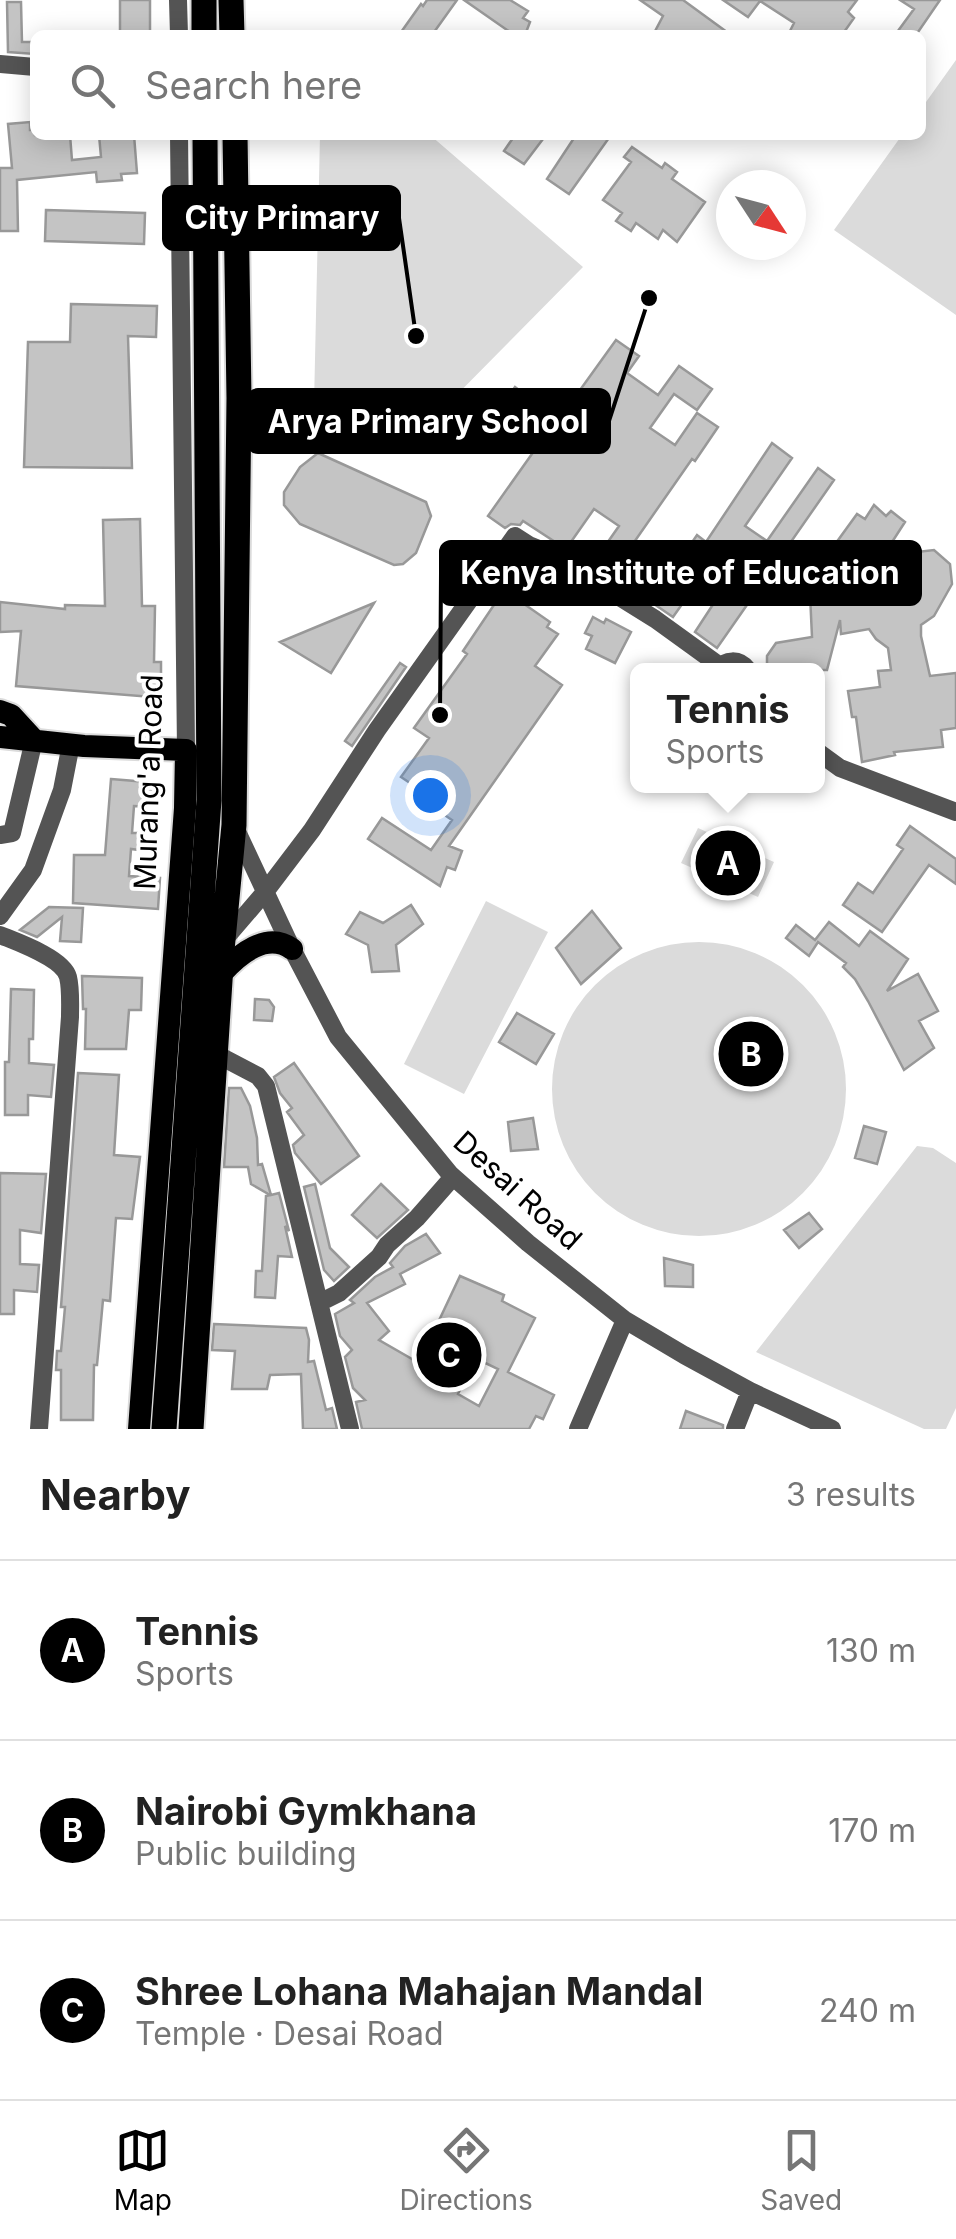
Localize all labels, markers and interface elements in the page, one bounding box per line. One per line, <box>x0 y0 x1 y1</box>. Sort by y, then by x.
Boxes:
search box <box>30 30 926 140</box>
icon: search <box>65 58 120 113</box>
text: Search here <box>145 62 362 108</box>
north arrow <box>716 170 806 260</box>
callout: City Primary <box>164 187 399 249</box>
text: City Primary <box>185 198 379 237</box>
callout: Arya Primary School <box>248 390 609 452</box>
text: Arya Primary School <box>268 402 588 441</box>
callout: Kenya Institute of Education <box>441 542 920 604</box>
text: Kenya Institute of Education <box>460 553 900 592</box>
popup <box>630 663 825 793</box>
street label: Murang'a Road <box>126 674 170 890</box>
text: Tennis <box>666 686 789 732</box>
text: Sports <box>666 732 764 771</box>
your location <box>405 770 456 821</box>
pin: A <box>696 826 760 900</box>
pin: B <box>718 1016 784 1092</box>
street label: Desai Road <box>447 1123 589 1257</box>
pin: C <box>416 1318 482 1392</box>
text: Nearby <box>40 1469 191 1520</box>
text: 3 results <box>786 1475 916 1514</box>
text: Tennis <box>135 1608 259 1654</box>
text: A <box>61 1631 84 1670</box>
text: 130 m <box>826 1631 916 1670</box>
text: Sports <box>135 1654 234 1693</box>
text: Nairobi Gymkhana <box>135 1788 477 1834</box>
text: B <box>62 1811 83 1850</box>
text: 170 m <box>828 1811 916 1850</box>
text: Public building <box>135 1834 357 1873</box>
text: Shree Lohana Mahajan Mandal <box>135 1968 703 2014</box>
text: C <box>61 1991 84 2030</box>
text: 240 m <box>819 1991 916 2030</box>
text: Temple · Desai Road <box>135 2014 444 2053</box>
tab: Map <box>114 2123 172 2217</box>
tab: Directions <box>399 2123 533 2217</box>
tab: Saved <box>760 2123 842 2217</box>

